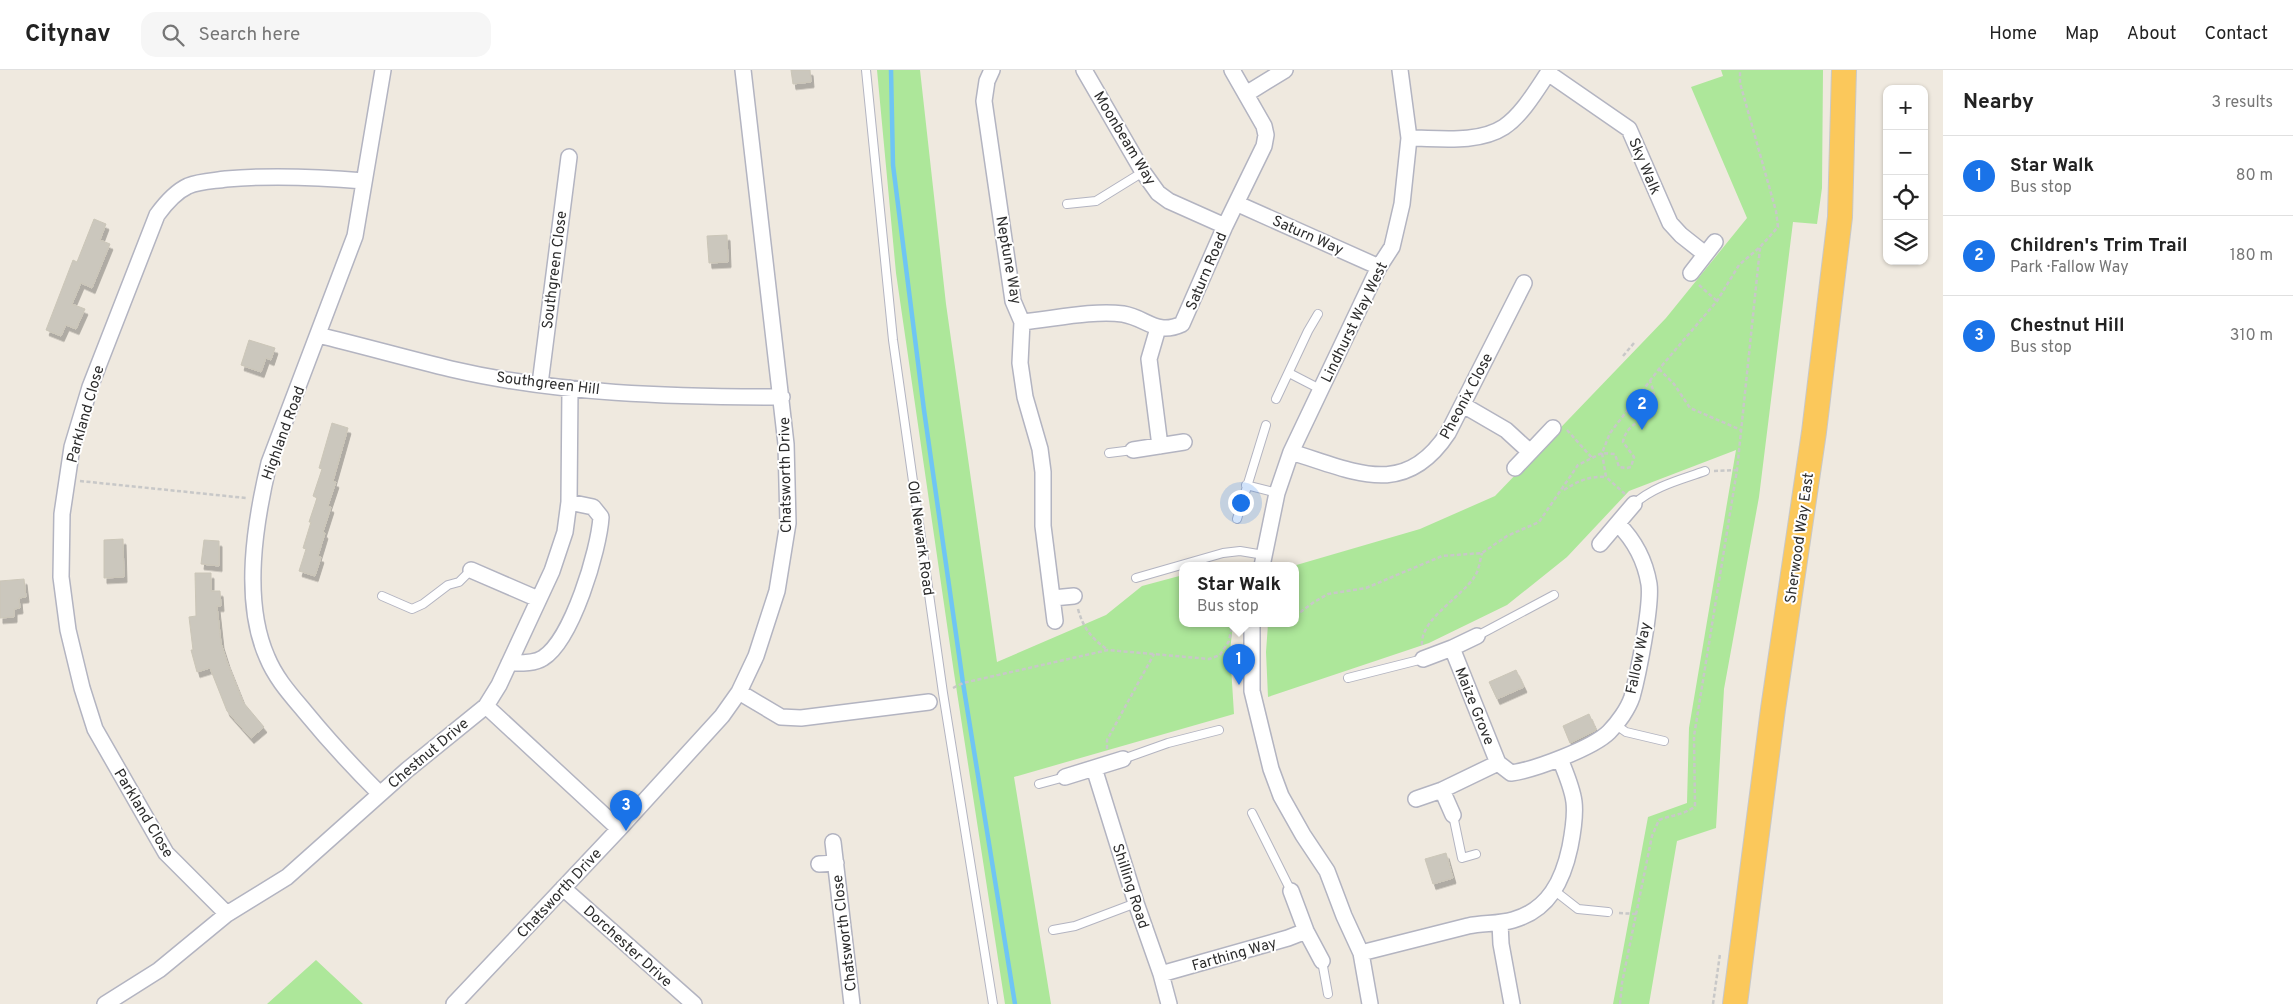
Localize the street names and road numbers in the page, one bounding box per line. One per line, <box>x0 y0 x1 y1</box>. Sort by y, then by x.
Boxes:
street label: Moonbeam Way <box>1088 88 1159 189</box>
street label: Sky Walk <box>1623 135 1664 198</box>
street label: Southgreen Close <box>539 210 572 330</box>
street label: Saturn Way <box>1269 212 1346 261</box>
street label: Neptune Way <box>990 215 1025 306</box>
street label: Saturn Road <box>1182 230 1232 313</box>
street label: Lindhurst Way West <box>1318 259 1393 386</box>
street label: Pheonix Close <box>1437 350 1498 443</box>
street label: Parkland Close <box>63 364 109 465</box>
street label: Southgreen Hill <box>495 369 601 400</box>
street label: Highland Road <box>259 384 310 483</box>
street label: Chatsworth Drive <box>776 417 797 533</box>
street label: Sherwood Way East <box>1782 471 1819 605</box>
street label: Old Newark Road <box>902 479 937 597</box>
street label: Fallow Way <box>1623 620 1656 696</box>
street label: Maize Grove <box>1449 665 1498 748</box>
street label: Chestnut Drive <box>385 715 473 794</box>
street label: Parkland Close <box>109 766 177 862</box>
street label: Shilling Road <box>1107 842 1152 931</box>
street label: Chatsworth Drive <box>514 845 607 943</box>
street label: Chatsworth Close <box>829 873 862 992</box>
street label: Dorchester Drive <box>578 902 676 992</box>
street label: Farthing Way <box>1190 934 1279 977</box>

